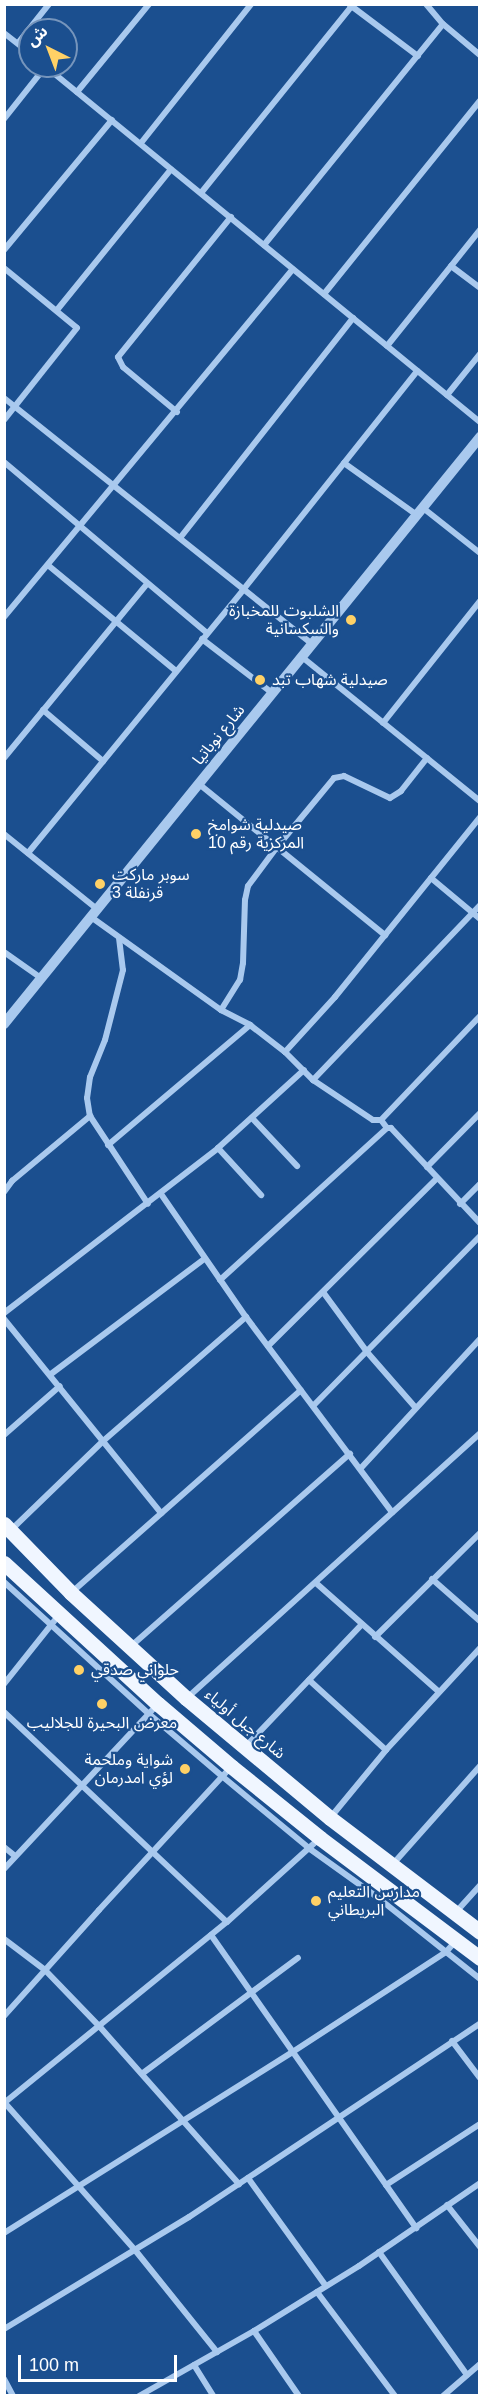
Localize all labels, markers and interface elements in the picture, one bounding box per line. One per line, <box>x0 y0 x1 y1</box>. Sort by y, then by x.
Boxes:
north arrow <box>18 18 78 78</box>
text: ش <box>23 22 51 49</box>
place label: الشلبوت للمخبازة والسكسانية <box>229 601 339 639</box>
marker: الشلبوت للمخبازة والسكسانية <box>344 613 358 627</box>
place label: صيدلية شهاب تبد <box>272 670 388 690</box>
marker: صيدلية شهاب تبد <box>253 673 267 687</box>
street label: شارع نوباتيا <box>189 701 249 769</box>
place label: صيدلية شوامخ المركزية رقم 10 <box>208 815 304 853</box>
marker: صيدلية شوامخ المركزية رقم 10 <box>189 827 203 841</box>
place label: سوبر ماركت قرنفلة 3 <box>112 865 190 903</box>
marker: سوبر ماركت قرنفلة 3 <box>93 877 107 891</box>
place label: حلواني صدقي <box>91 1660 179 1680</box>
marker: حلواني صدقي <box>72 1663 86 1677</box>
street label: شارع جبل أولياء <box>201 1685 289 1763</box>
marker: معرض البحيرة للجلاليب <box>95 1697 109 1711</box>
place label: معرض البحيرة للجلاليب <box>27 1713 177 1733</box>
place label: شواية وملحمة لؤي امدرمان <box>85 1750 173 1788</box>
marker: شواية وملحمة لؤي امدرمان <box>178 1762 192 1776</box>
place label: مدارس التعليم البريطاني <box>328 1882 420 1920</box>
marker: مدارس التعليم البريطاني <box>309 1894 323 1908</box>
scale bar <box>21 2343 180 2381</box>
text: 100 m <box>29 2355 79 2375</box>

